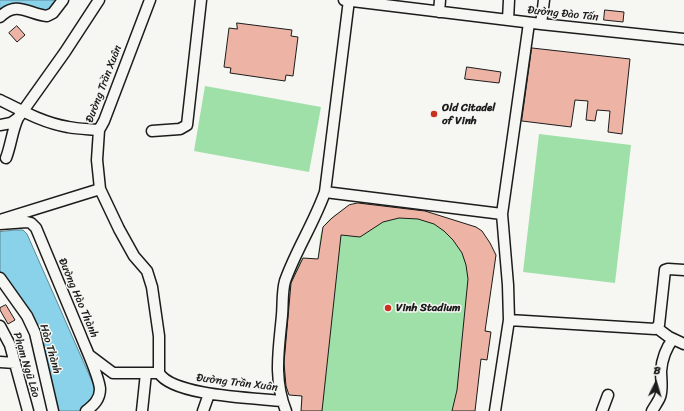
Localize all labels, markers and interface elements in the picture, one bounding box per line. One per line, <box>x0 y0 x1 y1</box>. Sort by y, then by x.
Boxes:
street label: Đường Đào Tấn <box>527 4 599 24</box>
street label: Đường Trần Xuân <box>83 43 125 125</box>
place label: Old Citadel of Vinh <box>442 101 495 127</box>
marker: Old Citadel of Vinh <box>429 109 439 119</box>
street label: Đường Hào Thành <box>55 256 101 340</box>
place label: Vinh Stadium <box>396 301 461 315</box>
marker: Vinh Stadium <box>383 303 393 313</box>
street label: Hào Thành <box>37 323 63 375</box>
street label: Phạm Ngũ Lão <box>10 331 42 399</box>
text: B <box>653 361 661 380</box>
north arrow <box>636 363 676 403</box>
street label: Đường Trần Xuân <box>196 371 278 395</box>

